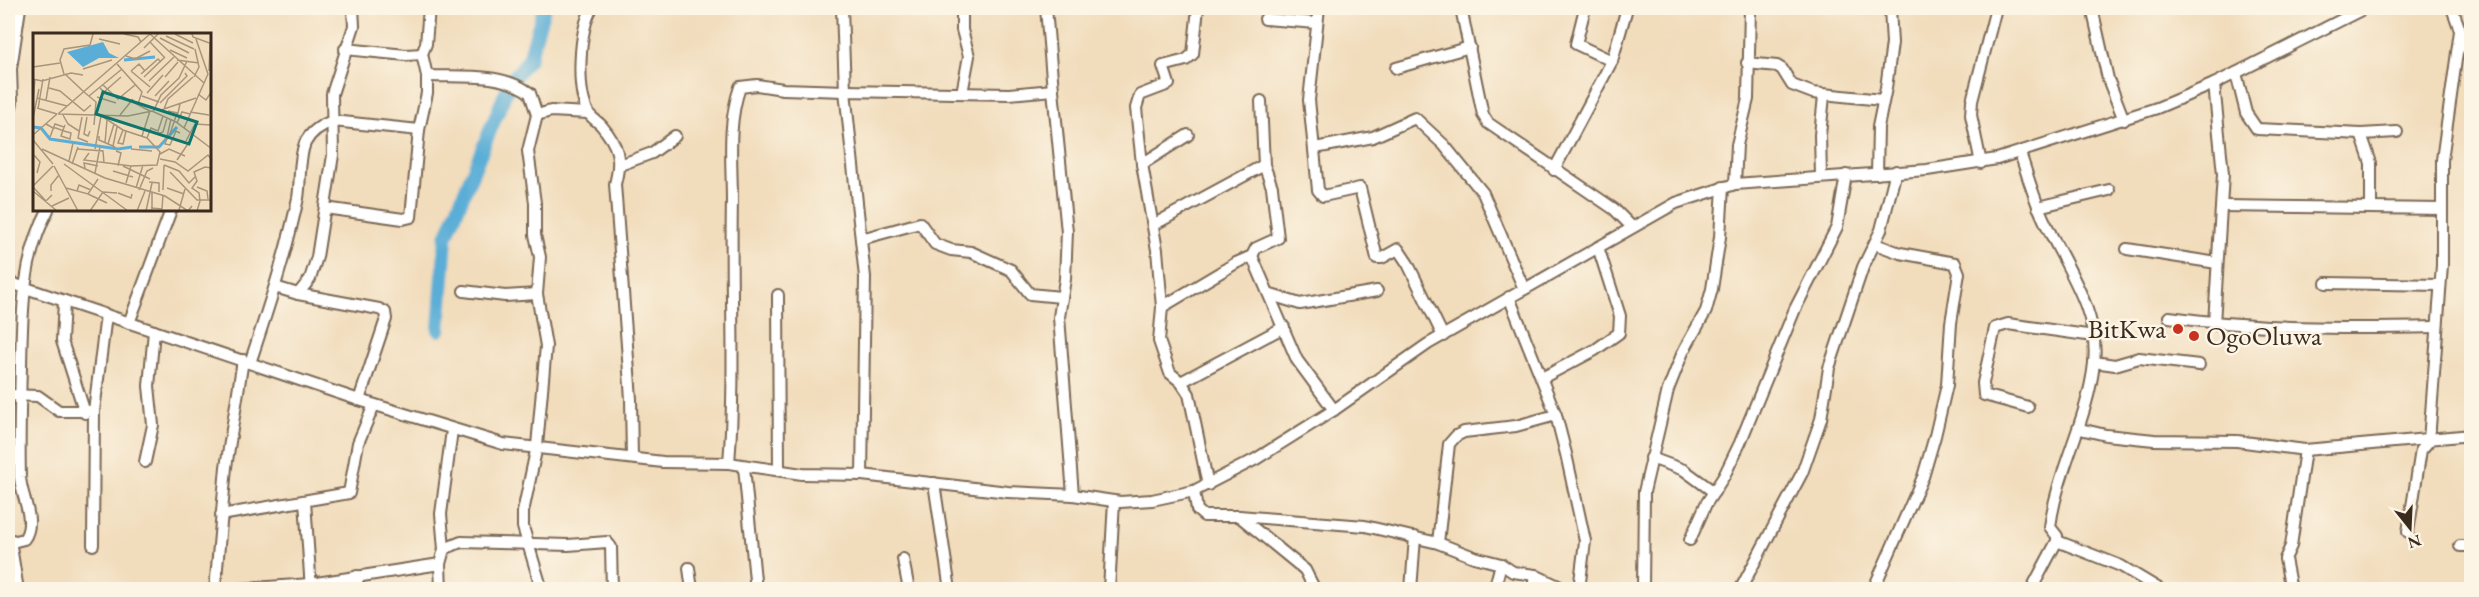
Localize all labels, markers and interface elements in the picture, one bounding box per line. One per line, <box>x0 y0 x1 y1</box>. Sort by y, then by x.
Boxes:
inset map <box>33 33 212 212</box>
place label: BitKwa <box>2088 311 2166 346</box>
place label: OgoOluwa <box>2206 318 2322 353</box>
marker: BitKwa <box>2171 322 2185 336</box>
marker: OgoOluwa <box>2187 329 2201 343</box>
north arrow <box>2380 498 2440 558</box>
text: N <box>2405 530 2424 554</box>

